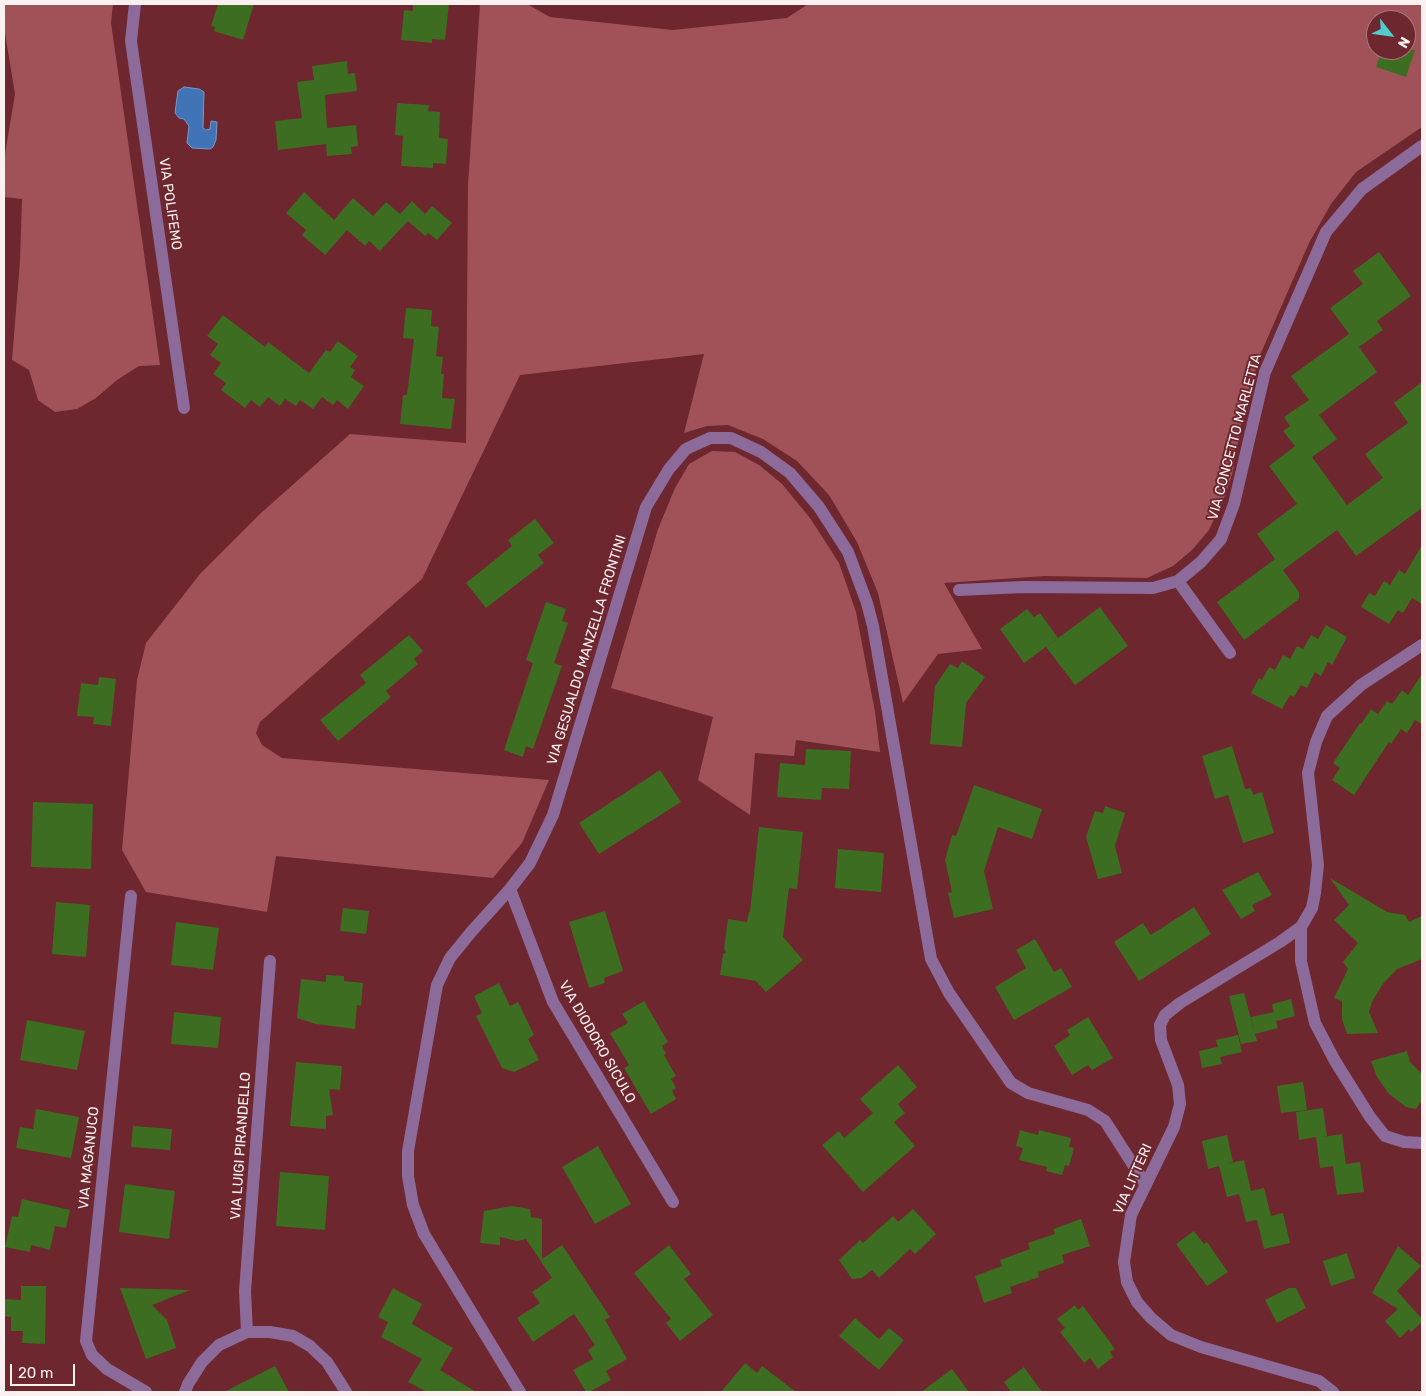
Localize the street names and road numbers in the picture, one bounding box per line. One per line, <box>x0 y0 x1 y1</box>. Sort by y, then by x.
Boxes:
street label: VIA POLIFEMO <box>155 157 185 251</box>
street label: VIA CONCETTO MARLETTA <box>1205 352 1265 522</box>
street label: VIA GESUALDO MANZELLA FRONTINI <box>544 533 630 767</box>
street label: VIA DIODORO SICULO <box>555 978 639 1106</box>
street label: VIA LUIGI PIRANDELLO <box>227 1072 255 1220</box>
street label: VIA MAGANUCO <box>75 1106 103 1210</box>
street label: VIA LITTERI <box>1110 1141 1156 1217</box>

